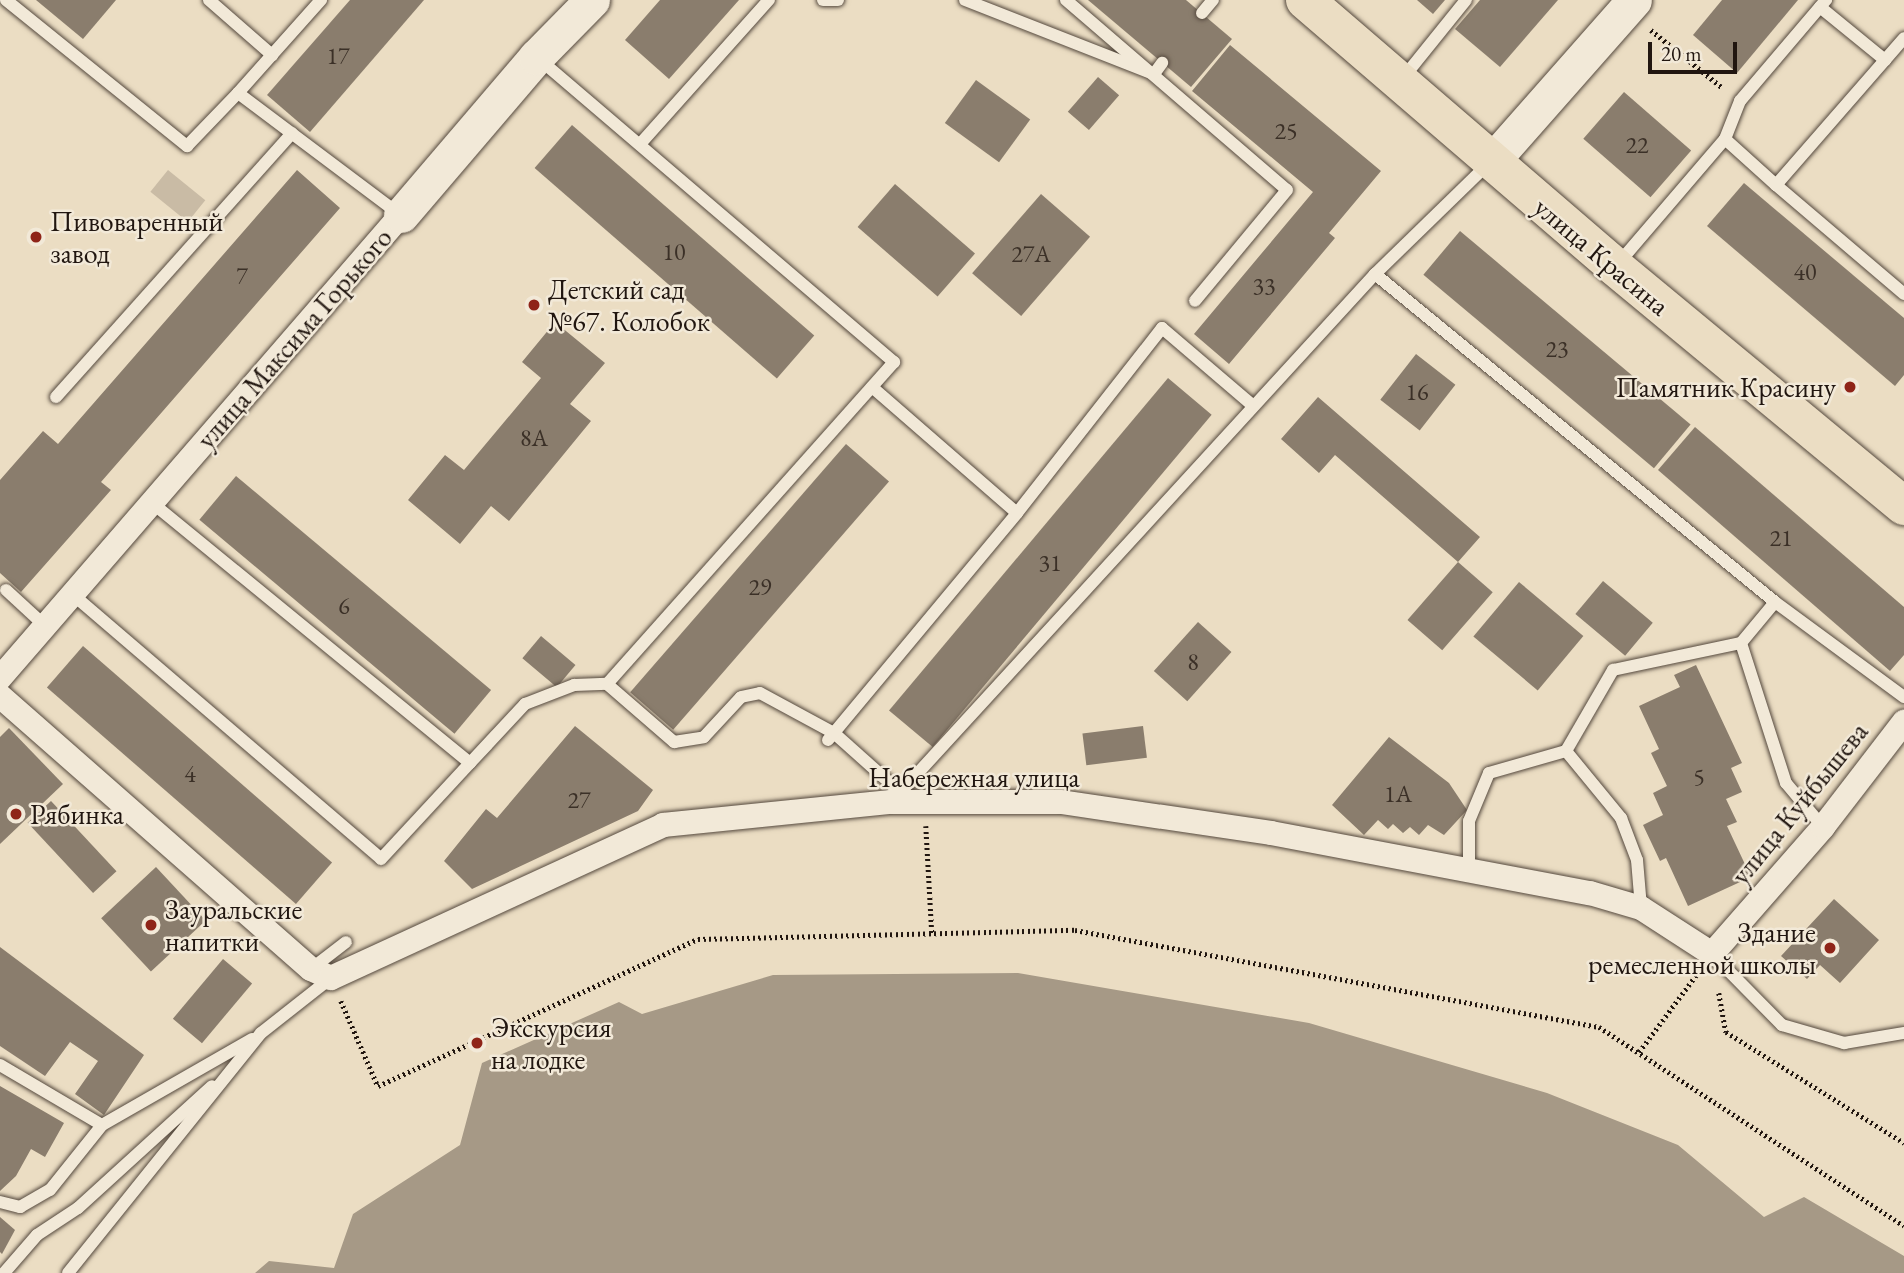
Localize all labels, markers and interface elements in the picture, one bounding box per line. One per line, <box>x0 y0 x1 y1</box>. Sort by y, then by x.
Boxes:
scale bar <box>1652 28 1741 72</box>
text: 20 m <box>1661 40 1702 67</box>
house number: 17 <box>326 42 350 70</box>
house number: 25 <box>1274 117 1298 145</box>
house number: 22 <box>1625 131 1649 159</box>
street label: улица Красина <box>1528 190 1676 322</box>
place label: Пивоваренный завод <box>50 204 223 270</box>
street label: улица Максима Горького <box>189 221 399 455</box>
marker: Пивоваренный завод <box>28 229 44 245</box>
house number: 10 <box>662 238 686 266</box>
house number: 27А <box>1011 240 1051 268</box>
house number: 40 <box>1793 258 1817 286</box>
house number: 7 <box>236 262 248 290</box>
place label: Детский сад №67. Колобок <box>548 272 710 338</box>
house number: 33 <box>1252 272 1276 300</box>
marker: Детский сад №67. Колобок <box>526 297 542 313</box>
house number: 23 <box>1545 335 1569 363</box>
place label: Памятник Красину <box>1616 370 1836 404</box>
house number: 16 <box>1405 378 1429 406</box>
marker: Памятник Красину <box>1842 379 1858 395</box>
house number: 8А <box>520 424 548 452</box>
house number: 21 <box>1769 524 1793 552</box>
house number: 31 <box>1038 549 1062 577</box>
house number: 29 <box>748 573 772 601</box>
house number: 6 <box>338 592 350 620</box>
house number: 8 <box>1187 648 1199 676</box>
street label: улица Куйбышева <box>1723 715 1875 891</box>
house number: 4 <box>184 760 196 788</box>
street label: Набережная улица <box>868 760 1080 794</box>
house number: 5 <box>1693 763 1705 791</box>
house number: 1А <box>1384 780 1412 808</box>
house number: 27 <box>567 786 591 814</box>
place label: Рябинка <box>30 797 124 831</box>
marker: Рябинка <box>8 806 24 822</box>
place label: Зауральские напитки <box>165 892 302 958</box>
place label: Здание ремесленной школы <box>1588 915 1816 981</box>
marker: Зауральские напитки <box>143 917 159 933</box>
marker: Здание ремесленной школы <box>1822 940 1838 956</box>
place label: Экскурсия на лодке <box>491 1010 611 1076</box>
marker: Экскурсия на лодке <box>469 1035 485 1051</box>

